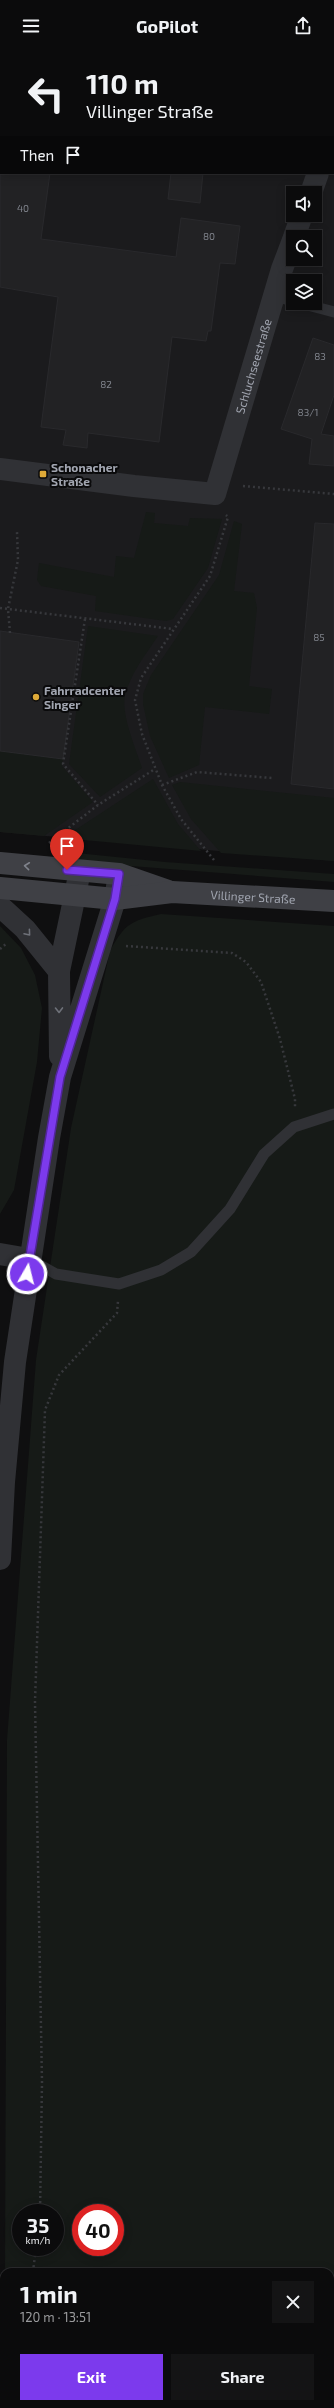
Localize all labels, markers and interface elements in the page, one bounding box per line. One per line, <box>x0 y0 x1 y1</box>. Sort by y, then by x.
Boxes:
icon: menu <box>20 15 42 37</box>
text: GoPilot <box>136 15 198 37</box>
icon: share <box>292 15 314 37</box>
text: 110 m <box>86 66 159 100</box>
icon: left <box>20 68 72 120</box>
text: Villinger Straße <box>86 100 213 122</box>
icon: arrive <box>62 144 84 166</box>
text: Then <box>20 146 54 164</box>
map controls <box>286 186 322 310</box>
button: sound <box>286 186 322 222</box>
house number: 40 <box>17 202 29 214</box>
house number: 80 <box>203 230 215 242</box>
button: search <box>286 230 322 266</box>
button: layers <box>286 274 322 310</box>
street label: Schluchseestraße <box>232 317 274 415</box>
house number: 83 <box>314 350 326 362</box>
house number: 82 <box>100 378 112 390</box>
house number: 83/1 <box>298 406 318 418</box>
place label: Schonacher Straße <box>51 460 118 488</box>
marker: Schonacher Straße <box>38 469 48 479</box>
house number: 85 <box>313 631 325 643</box>
place label: Fahrradcenter Singer <box>44 683 126 711</box>
marker: Fahrradcenter Singer <box>31 692 41 702</box>
pin <box>50 829 84 870</box>
icon: arrive <box>56 835 78 857</box>
one-way arrow <box>24 861 30 870</box>
street label: Villinger Straße <box>210 887 296 906</box>
one-way arrow <box>24 928 31 936</box>
one-way arrow <box>55 1007 63 1013</box>
position arrow <box>6 1253 48 1295</box>
speed limit sign: 40 <box>72 2204 124 2256</box>
text: 35 <box>27 2213 49 2237</box>
text: km/h <box>26 2234 50 2246</box>
text: 1 min <box>20 2279 78 2308</box>
button: close <box>272 2281 314 2323</box>
text: 120 m · 13:51 <box>20 2309 91 2325</box>
button: Exit <box>20 2354 163 2400</box>
button: Share <box>171 2354 314 2400</box>

